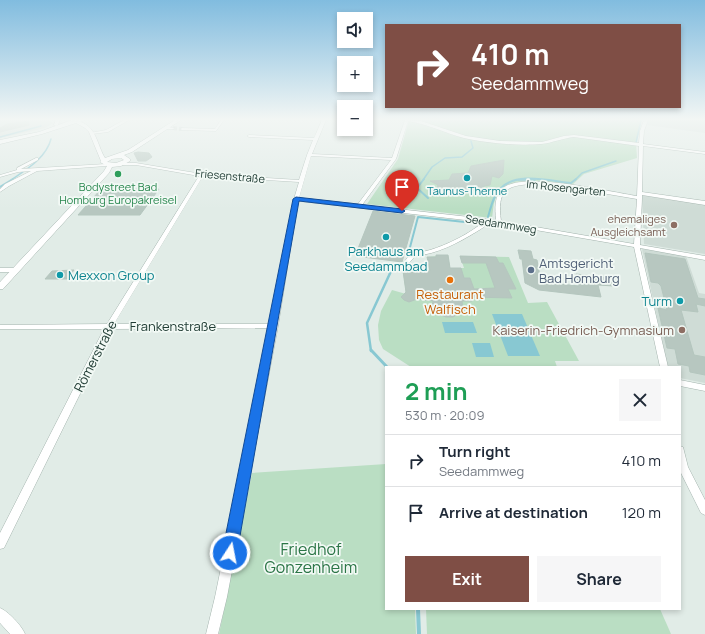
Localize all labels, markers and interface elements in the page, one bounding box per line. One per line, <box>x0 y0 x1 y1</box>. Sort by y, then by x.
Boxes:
map controls <box>337 12 373 136</box>
button: sound <box>337 12 373 48</box>
text: 410 m <box>471 35 550 73</box>
icon: right <box>405 40 457 92</box>
button: + <box>337 56 373 92</box>
text: Seedammweg <box>471 71 589 95</box>
button: − <box>337 100 373 136</box>
street label: Friesenstraße <box>194 165 266 186</box>
marker: Bodystreet Bad Homburg Europakreisel <box>113 169 123 179</box>
pin <box>385 170 419 211</box>
marker: Taunus-Therme <box>462 173 472 183</box>
icon: arrive <box>391 176 413 198</box>
street label: Im Rosengarten <box>526 176 606 199</box>
place label: Bodystreet Bad Homburg Europakreisel <box>59 179 177 207</box>
place label: Taunus-Therme <box>427 183 508 198</box>
street label: Seedammweg <box>464 210 538 237</box>
place label: ehemaliges Ausgleichsamt <box>590 211 666 239</box>
marker: ehemaliges Ausgleichsamt <box>669 220 679 230</box>
marker: Parkhaus am Seedammbad <box>381 232 391 242</box>
place label: Parkhaus am Seedammbad <box>345 242 427 275</box>
place label: Amtsgericht Bad Homburg <box>539 254 620 287</box>
marker: Amtsgericht Bad Homburg <box>526 265 536 275</box>
place label: Mexxon Group <box>68 266 155 284</box>
marker: Mexxon Group <box>55 270 65 280</box>
marker: Restaurant Walfisch <box>445 275 455 285</box>
place label: Restaurant Walfisch <box>416 285 484 318</box>
place label: Turm <box>641 292 672 310</box>
marker: Turm <box>675 296 685 306</box>
street label: Römerstraße <box>69 317 121 395</box>
street label: Frankenstraße <box>130 317 217 335</box>
place label: Kaiserin-Friedrich-Gymnasium <box>492 321 674 339</box>
marker: Kaiserin-Friedrich-Gymnasium <box>677 325 687 335</box>
text: 2 min <box>405 374 467 407</box>
button: close <box>619 379 661 421</box>
text: 530 m · 20:09 <box>405 406 485 424</box>
text: Turn right <box>439 441 510 462</box>
icon: right <box>405 450 427 472</box>
text: 410 m <box>621 450 661 471</box>
text: Seedammweg <box>439 462 524 480</box>
icon: arrive <box>405 502 427 524</box>
text: Arrive at destination <box>439 502 588 523</box>
text: 120 m <box>622 502 661 523</box>
position arrow <box>209 532 251 574</box>
park label: Friedhof Gonzenheim <box>265 538 357 578</box>
button: Exit <box>405 556 529 602</box>
button: Share <box>537 556 661 602</box>

